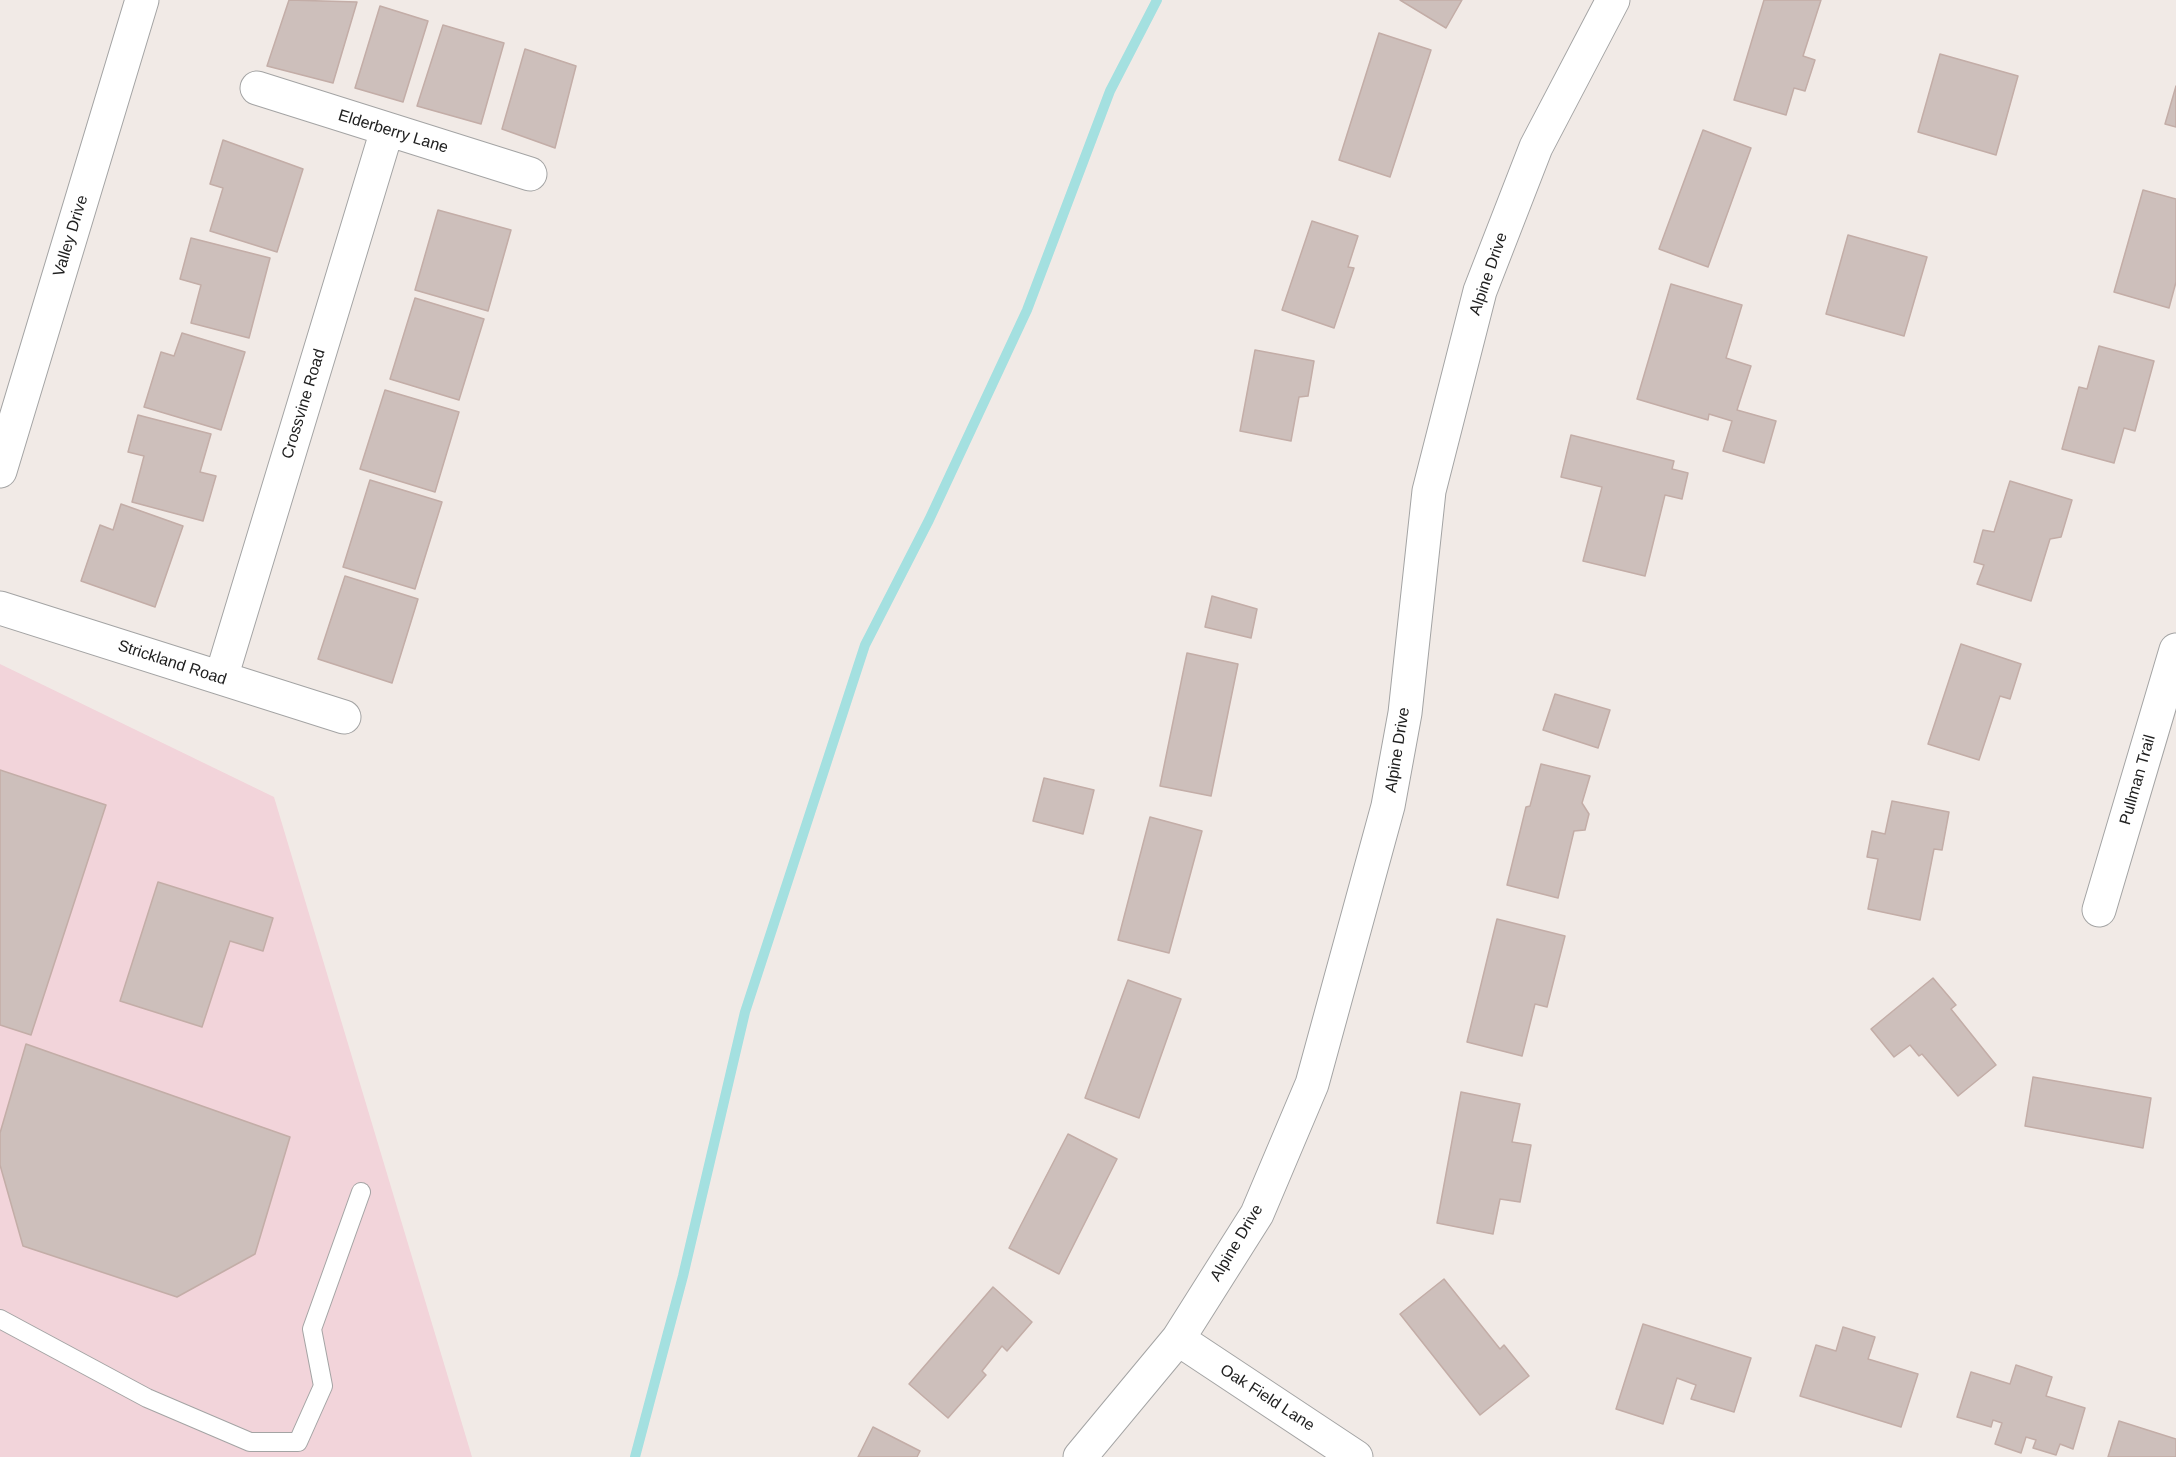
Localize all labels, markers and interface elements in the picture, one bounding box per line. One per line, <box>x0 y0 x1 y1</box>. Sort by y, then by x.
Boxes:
street label: Elderberry Lane <box>336 106 450 158</box>
street label: Valley Drive <box>50 193 92 279</box>
street label: Alpine Drive <box>1466 230 1512 318</box>
street label: Crossvine Road <box>278 347 330 461</box>
street label: Strickland Road <box>115 636 229 690</box>
street label: Alpine Drive <box>1382 706 1414 794</box>
street label: Pullman Trail <box>2116 733 2160 827</box>
street label: Alpine Drive <box>1207 1201 1267 1285</box>
street label: Oak Field Lane <box>1216 1360 1318 1436</box>

